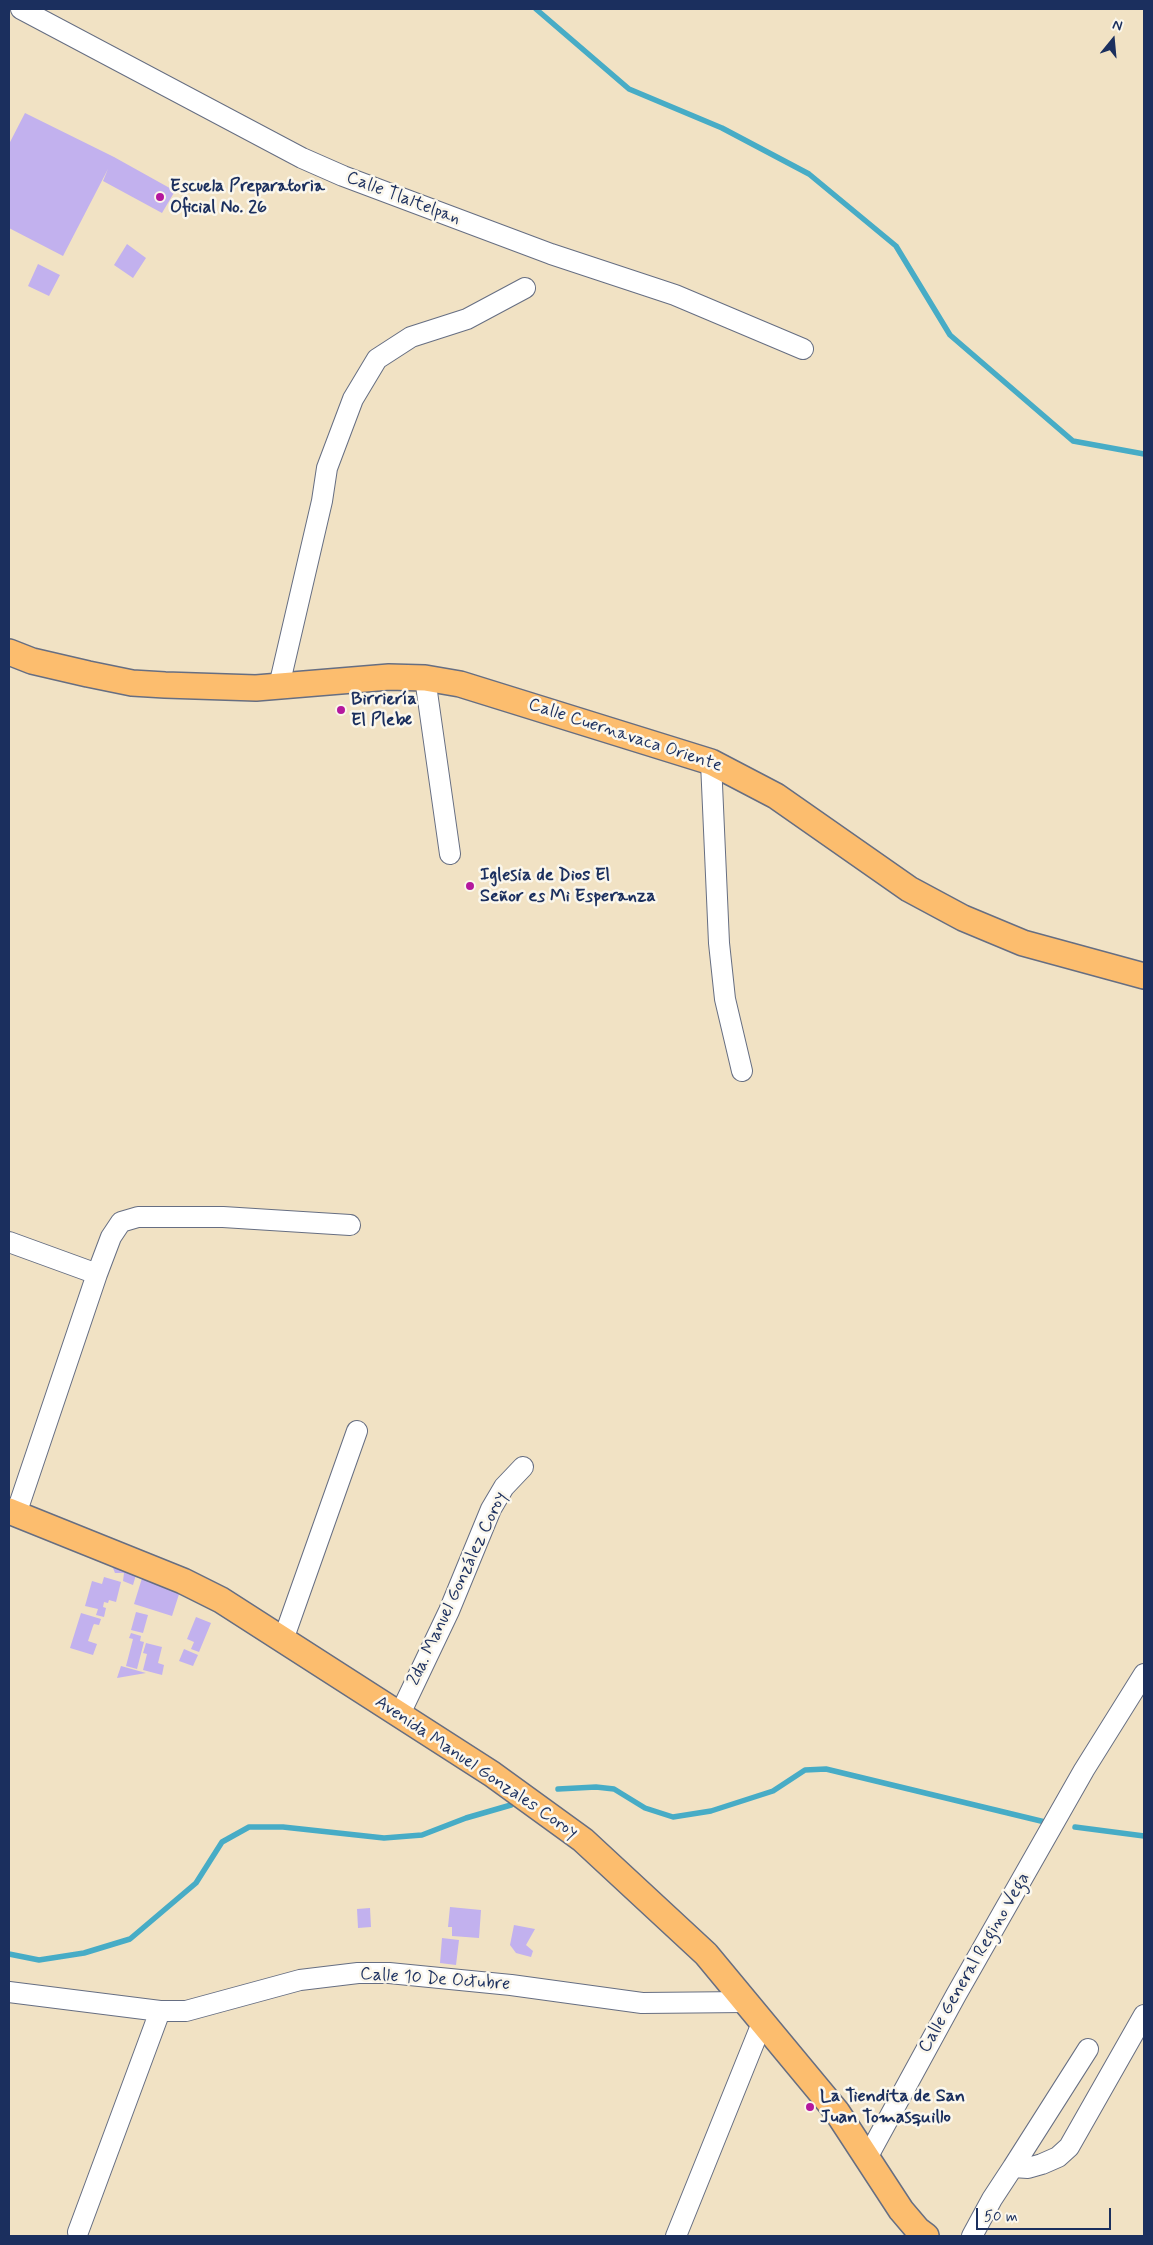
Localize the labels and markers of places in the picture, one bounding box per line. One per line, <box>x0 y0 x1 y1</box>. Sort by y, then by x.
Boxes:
place label: Escuela Preparatoria Oficial No. 26 <box>170 176 325 218</box>
marker: Escuela Preparatoria Oficial No. 26 <box>154 191 166 203</box>
place label: Birriería El Plebe <box>351 689 417 732</box>
marker: Birriería El Plebe <box>335 704 347 716</box>
place label: Iglesia de Dios El Señor es Mi Esperanza <box>480 865 656 908</box>
marker: Iglesia de Dios El Señor es Mi Esperanza <box>464 880 476 892</box>
place label: La Tiendita de San Juan Tomasquillo <box>820 2086 965 2128</box>
marker: La Tiendita de San Juan Tomasquillo <box>804 2101 816 2113</box>

